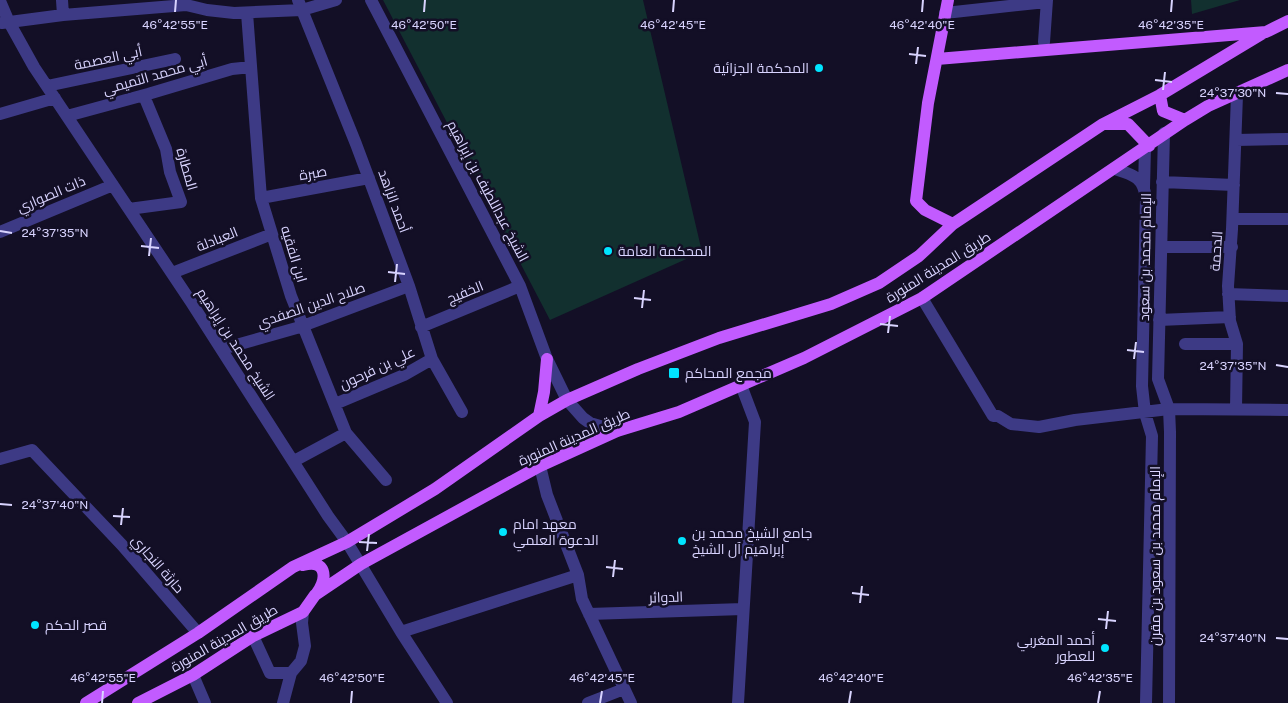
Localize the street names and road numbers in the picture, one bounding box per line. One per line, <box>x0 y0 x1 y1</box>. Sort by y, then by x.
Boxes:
street label: أبي العصمة <box>72 42 145 77</box>
street label: أبي محمد التميمي <box>101 51 211 101</box>
street label: الشيخ عبداللطيف بن إبراهيم <box>442 118 532 265</box>
street label: المطارة <box>173 146 201 192</box>
street label: صبرة <box>298 163 328 183</box>
street label: أحمد الزاهد <box>375 167 414 235</box>
street label: ذات الصواري <box>14 172 89 219</box>
street label: الإمام محمد بن سعود <box>1136 193 1156 321</box>
street label: العبادلة <box>194 223 240 255</box>
street label: ابن الفقيه <box>278 224 310 284</box>
street label: طريق المدينة المنورة <box>883 228 994 307</box>
street label: الدحمة <box>1207 230 1225 272</box>
street label: الخفيج <box>444 277 486 307</box>
street label: صلاح الدين الصفدي <box>255 279 368 335</box>
street label: الشيخ محمد بن إبراهيم <box>192 285 278 404</box>
street label: علي بن فرحون <box>337 344 419 396</box>
street label: طريق المدينة المنورة <box>516 405 633 470</box>
street label: الإمام محمد بن سعود بن مقرن <box>1147 466 1165 646</box>
street label: حارثة النجاري <box>126 532 187 599</box>
street label: الدوائر <box>648 588 683 606</box>
street label: طريق المدينة المنورة <box>168 601 281 676</box>

